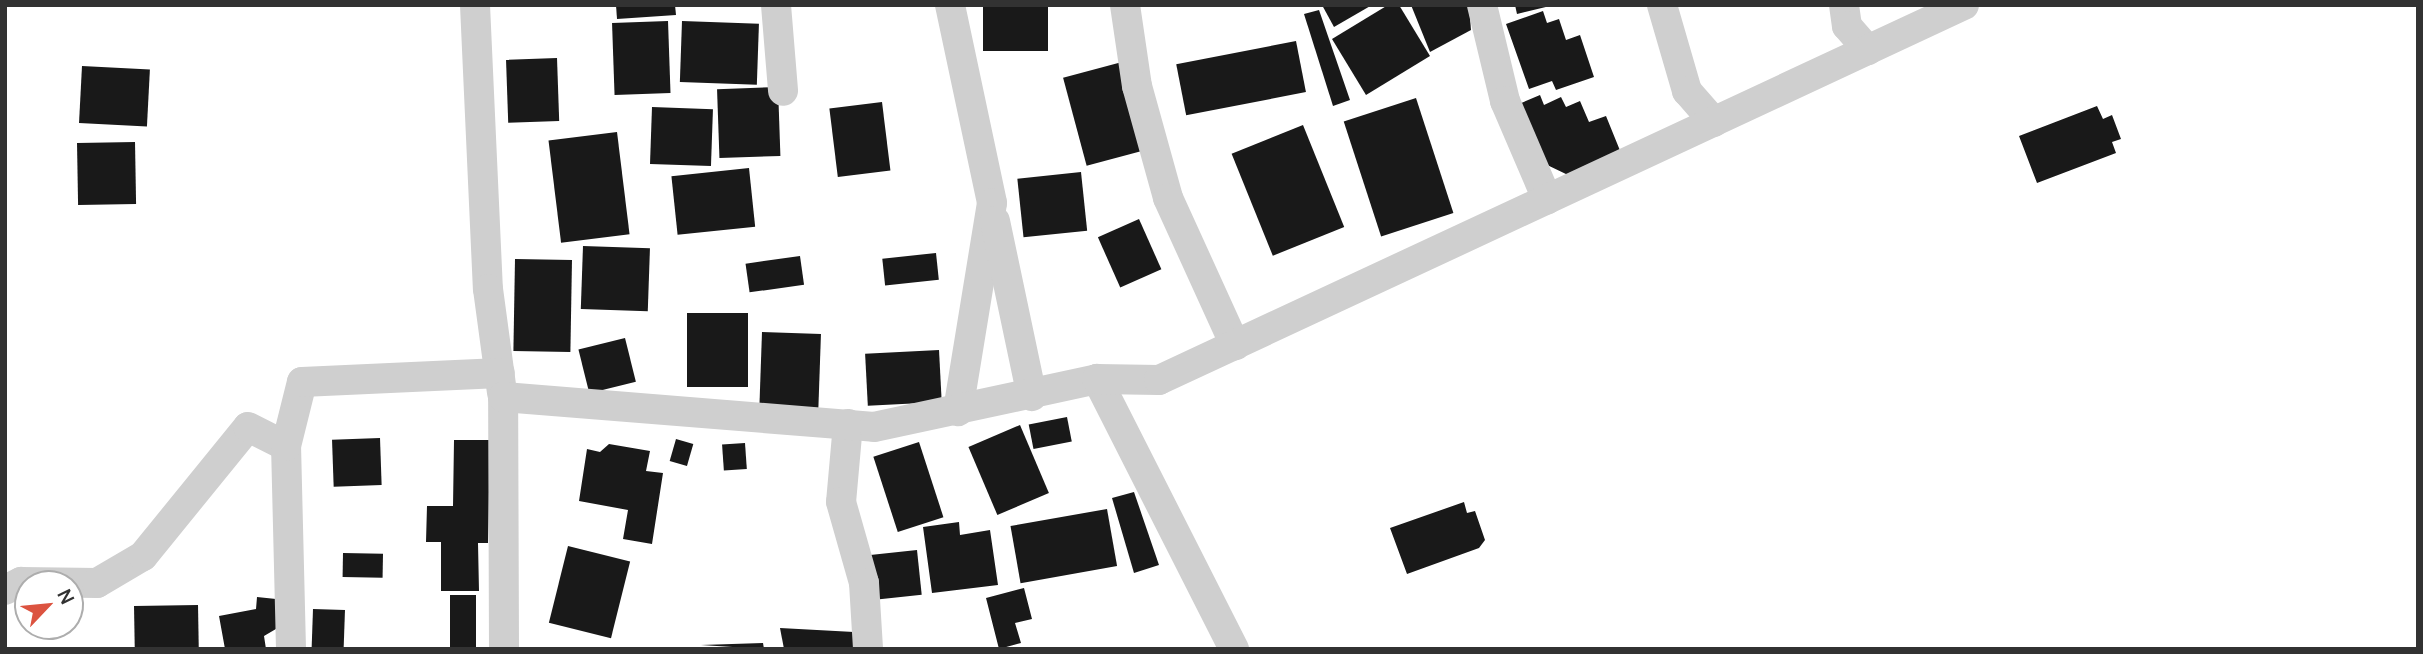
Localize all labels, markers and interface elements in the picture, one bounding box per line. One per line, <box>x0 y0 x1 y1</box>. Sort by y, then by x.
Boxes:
north arrow <box>14 570 84 640</box>
text: N <box>51 585 81 609</box>

